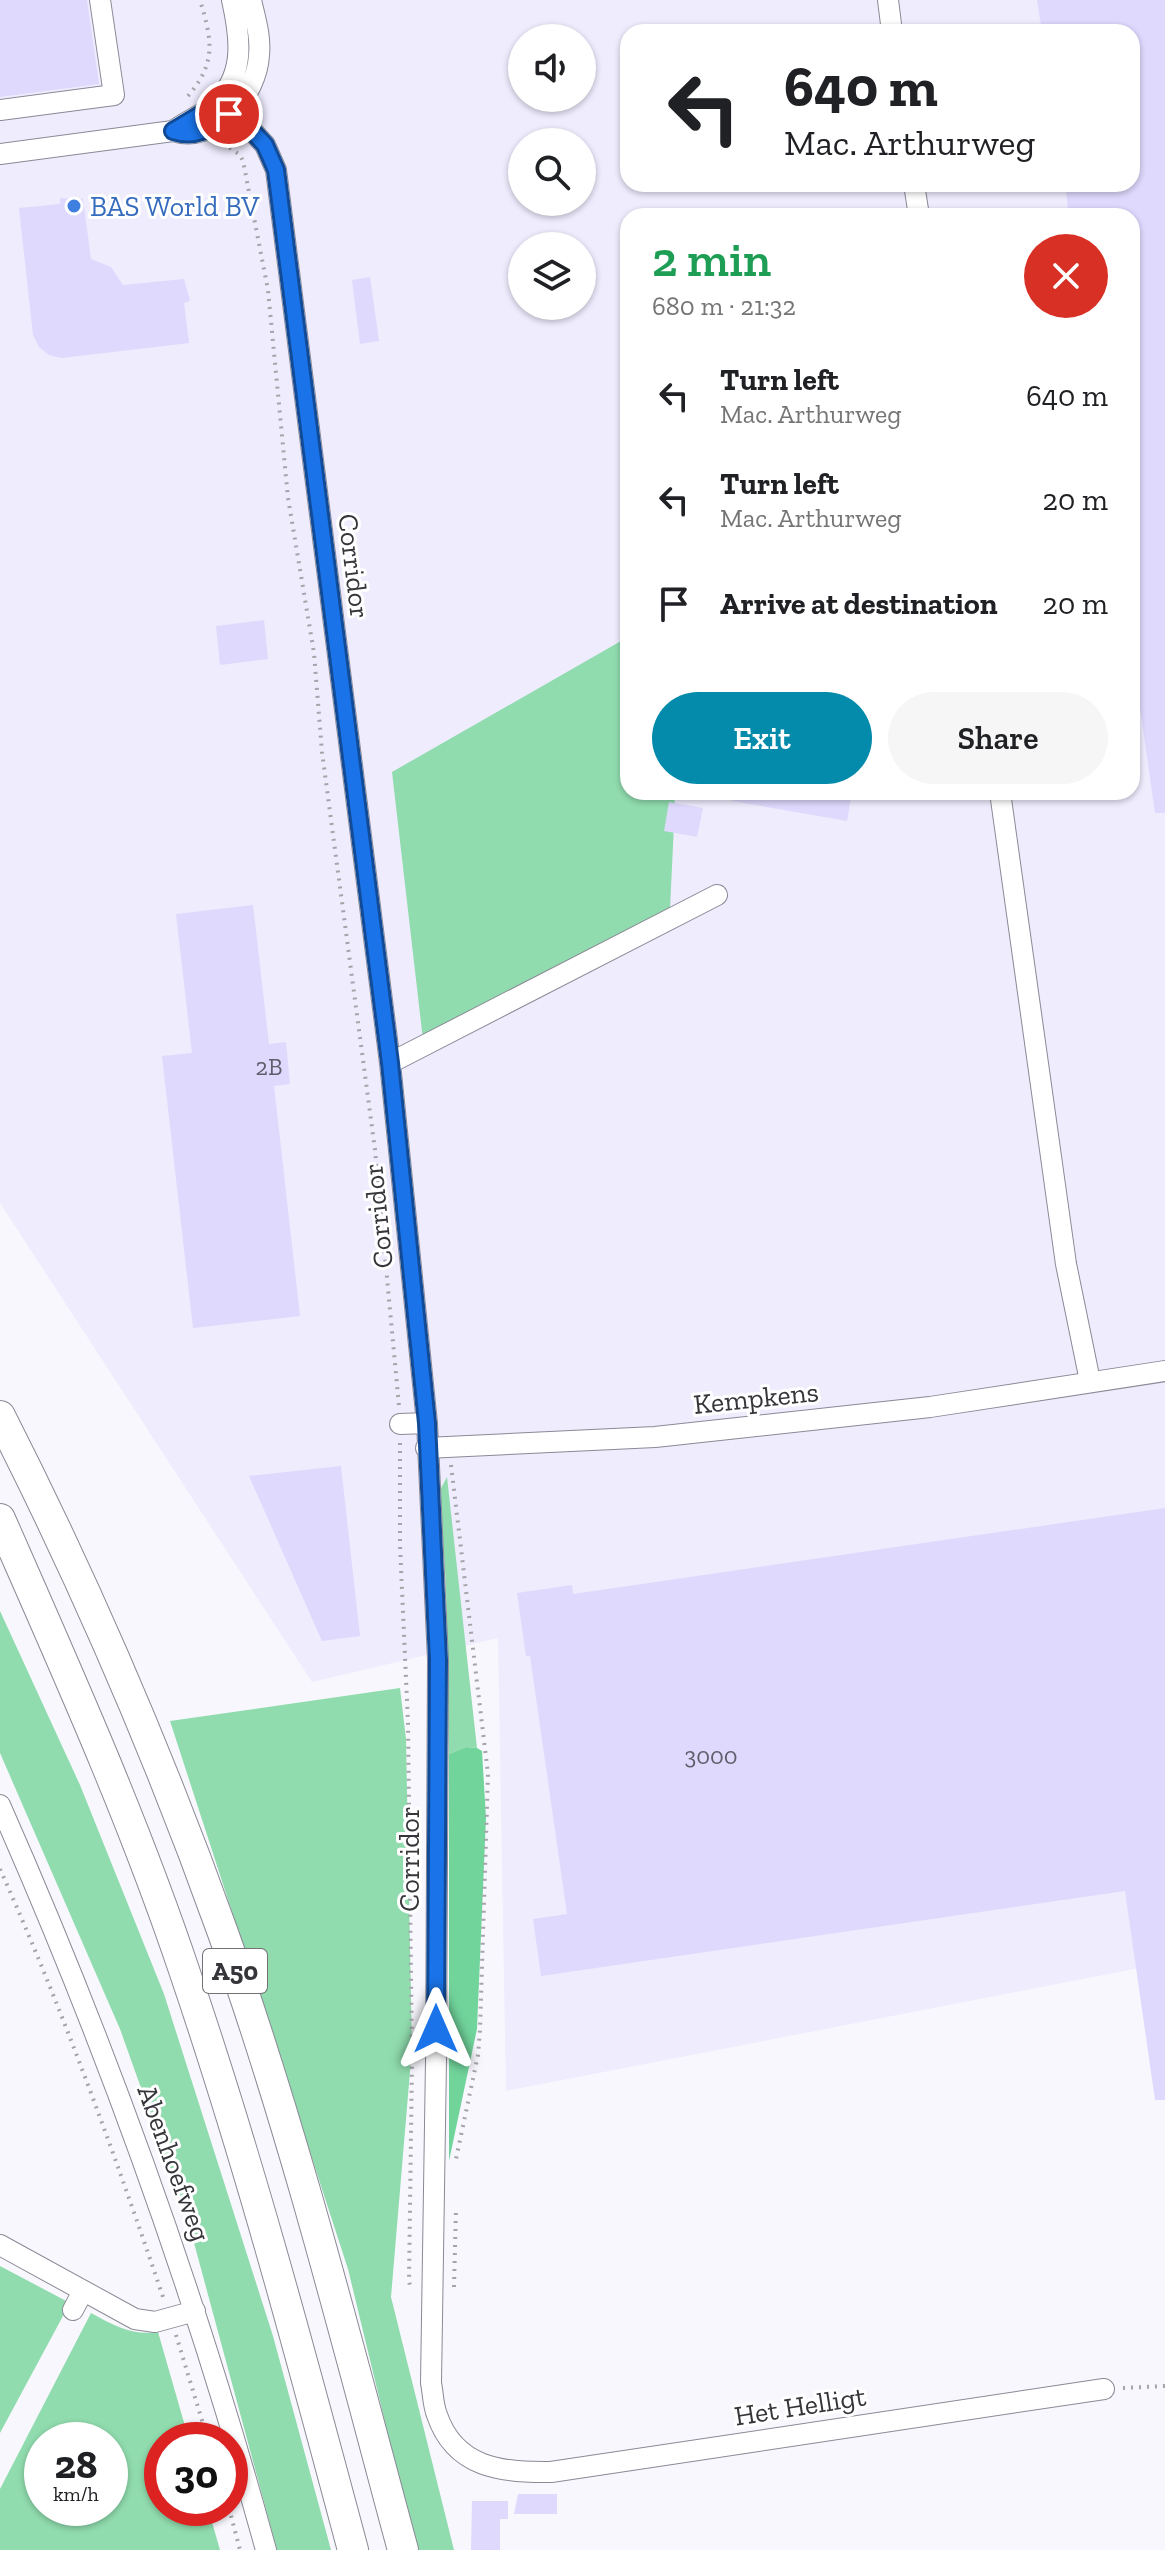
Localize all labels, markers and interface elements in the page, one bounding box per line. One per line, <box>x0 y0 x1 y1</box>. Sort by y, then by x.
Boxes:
map controls <box>508 24 596 320</box>
button: sound <box>508 24 596 112</box>
text: 640 m <box>784 53 938 120</box>
icon: left <box>652 56 756 160</box>
pin <box>195 80 263 148</box>
icon: arrive <box>207 92 251 136</box>
text: Mac. Arthurweg <box>784 121 1035 164</box>
button: search <box>508 128 596 216</box>
place label: BAS World BV <box>90 190 260 223</box>
marker: BAS World BV <box>65 197 83 215</box>
text: 2 min <box>652 231 771 288</box>
button: layers <box>508 232 596 320</box>
button: close <box>1024 234 1108 318</box>
text: 680 m · 21:32 <box>652 290 796 322</box>
text: Turn left <box>720 362 839 398</box>
icon: left <box>652 374 696 418</box>
text: 640 m <box>1026 378 1108 414</box>
text: Mac. Arthurweg <box>720 398 901 430</box>
text: Turn left <box>720 466 839 502</box>
icon: left <box>652 478 696 522</box>
text: 20 m <box>1043 482 1108 518</box>
text: Mac. Arthurweg <box>720 502 901 534</box>
street label: Corridor <box>331 512 377 620</box>
icon: arrive <box>652 582 696 626</box>
text: Arrive at destination <box>720 586 997 622</box>
text: 20 m <box>1043 586 1108 622</box>
button: Exit <box>652 692 872 784</box>
button: Share <box>888 692 1108 784</box>
house number: 2B <box>256 1052 282 1081</box>
street label: Corridor <box>356 1162 400 1270</box>
street label: Kempkens <box>692 1375 820 1421</box>
house number: 3000 <box>684 1741 738 1770</box>
street label: Corridor <box>393 1806 426 1912</box>
road number: A50 <box>203 1949 267 1993</box>
position arrow <box>394 1987 478 2071</box>
street label: Abenhoefweg <box>130 2080 218 2246</box>
street label: Het Helligt <box>732 2379 869 2433</box>
speed limit sign: 30 <box>144 2422 248 2526</box>
text: 28 <box>54 2440 98 2488</box>
text: km/h <box>53 2482 99 2506</box>

